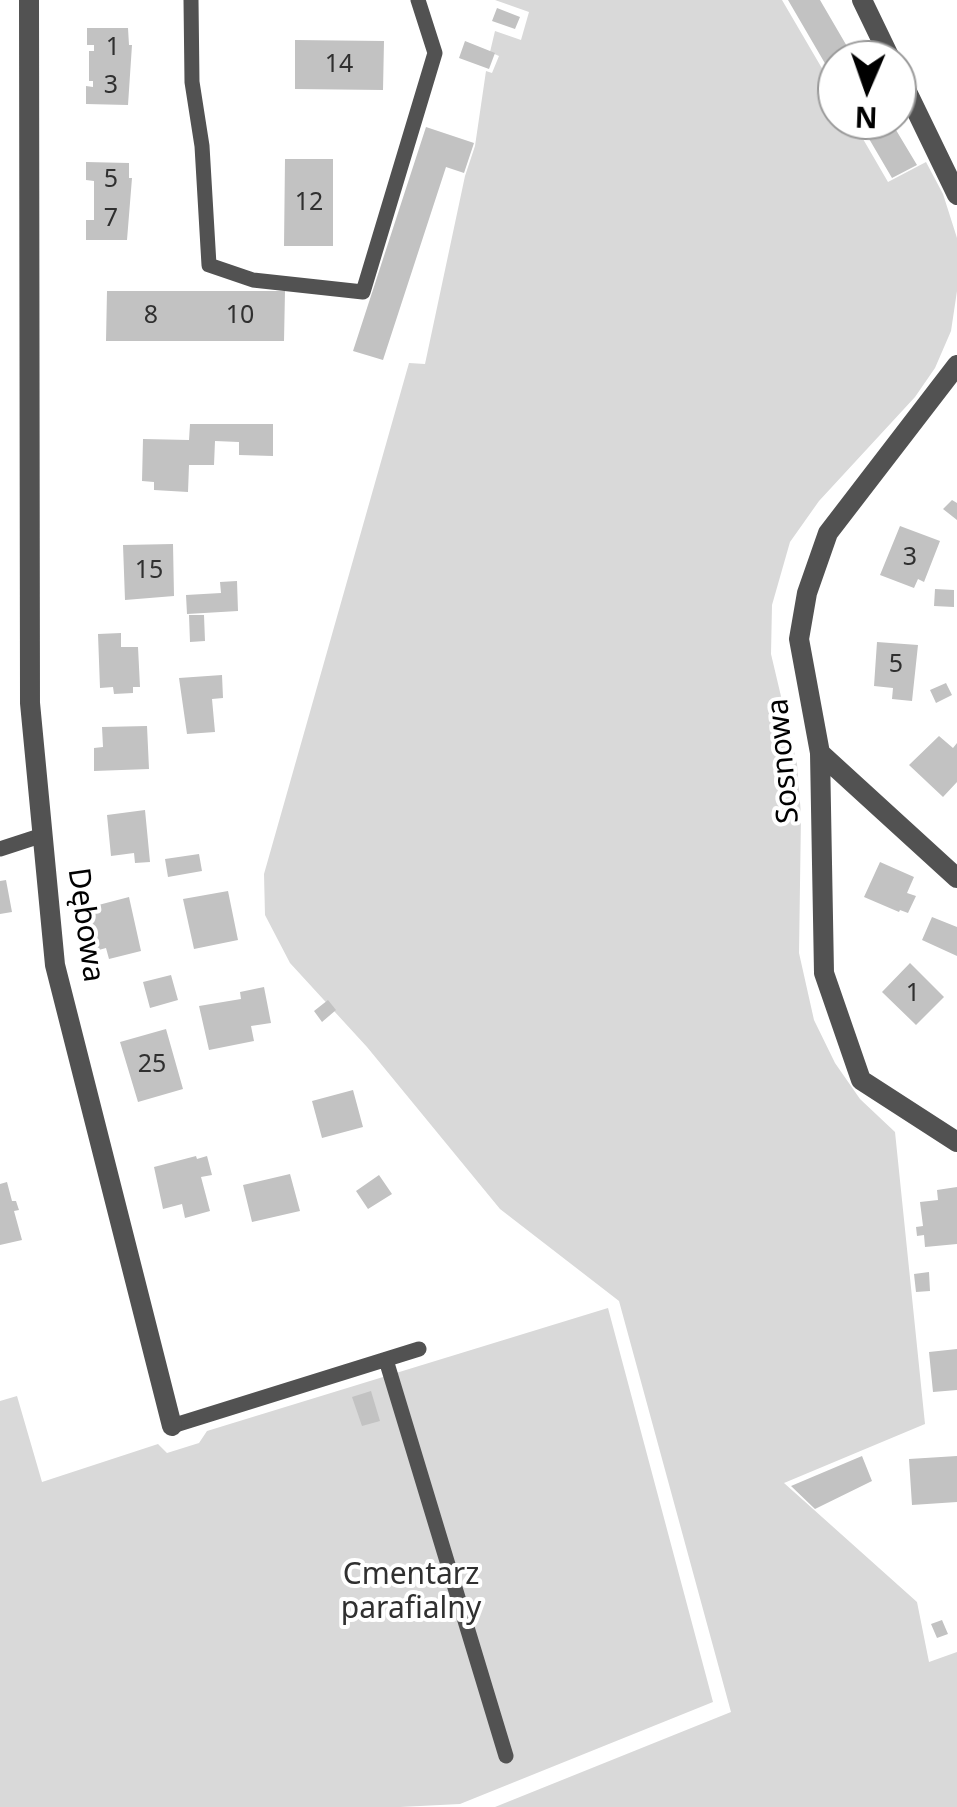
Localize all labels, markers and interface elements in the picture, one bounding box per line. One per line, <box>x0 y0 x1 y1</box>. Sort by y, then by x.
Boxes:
house number: 1 <box>106 33 120 63</box>
north arrow <box>817 40 917 140</box>
house number: 14 <box>325 50 353 80</box>
house number: 3 <box>104 71 118 101</box>
text: N <box>854 99 878 137</box>
house number: 5 <box>104 165 118 195</box>
house number: 12 <box>295 188 323 218</box>
house number: 7 <box>104 204 118 234</box>
house number: 8 <box>144 301 158 331</box>
house number: 10 <box>226 301 254 331</box>
house number: 3 <box>903 543 917 573</box>
house number: 15 <box>135 556 163 586</box>
house number: 5 <box>889 650 903 680</box>
street label: Sosnowa <box>761 697 807 825</box>
street label: Dębowa <box>59 865 111 985</box>
house number: 1 <box>906 979 920 1009</box>
house number: 25 <box>138 1050 166 1080</box>
park label: Cmentarz parafialny <box>341 1557 481 1628</box>

